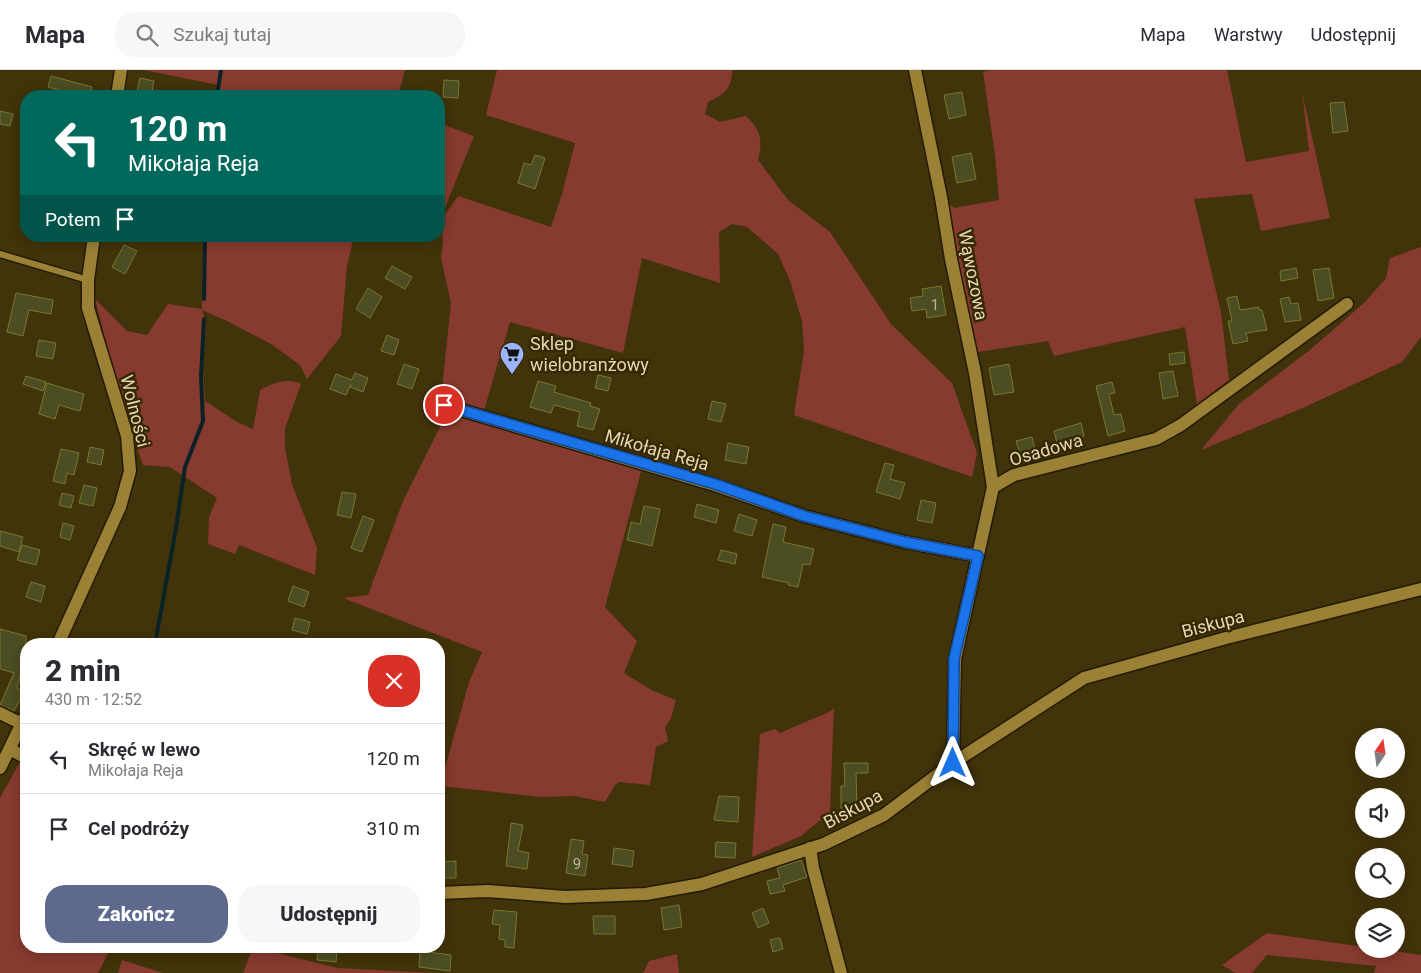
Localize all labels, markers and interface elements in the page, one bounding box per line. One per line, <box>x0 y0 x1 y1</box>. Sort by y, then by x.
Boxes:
search box <box>115 12 465 57</box>
text: Mapa <box>25 21 85 49</box>
icon: search <box>133 21 161 49</box>
text: Szukaj tutaj <box>173 23 271 46</box>
text: Mapa <box>1140 24 1186 45</box>
text: Warstwy <box>1214 24 1282 45</box>
text: Udostępnij <box>1310 24 1396 45</box>
text: 120 m <box>128 109 227 150</box>
icon: left <box>45 110 110 175</box>
text: Mikołaja Reja <box>128 151 259 176</box>
icon: arrive <box>111 205 139 233</box>
text: Potem <box>45 208 101 231</box>
street label: Wąwozowa <box>954 228 993 322</box>
house number: 1 <box>931 296 939 314</box>
place label: Sklep wielobranżowy <box>530 333 649 375</box>
supermarket icon: Sklep wielobranżowy <box>499 341 525 375</box>
street label: Wolności <box>116 373 155 449</box>
pin <box>423 384 465 426</box>
icon: arrive <box>430 391 458 419</box>
street label: Mikołaja Reja <box>603 425 712 474</box>
street label: Osadowa <box>1007 429 1085 470</box>
street label: Biskupa <box>1179 605 1246 642</box>
text: 2 min <box>45 653 121 688</box>
button: close <box>368 655 420 707</box>
text: 430 m · 12:52 <box>45 690 142 709</box>
north arrow <box>1355 728 1405 778</box>
map controls <box>1355 728 1405 958</box>
position arrow <box>926 736 978 788</box>
text: Skręć w lewo <box>88 738 200 761</box>
icon: left <box>45 745 73 773</box>
text: 120 m <box>367 747 420 770</box>
text: Mikołaja Reja <box>88 761 184 780</box>
street label: Biskupa <box>820 784 886 833</box>
button: sound <box>1355 788 1405 838</box>
icon: arrive <box>45 815 73 843</box>
text: Cel podróży <box>88 817 189 840</box>
text: 310 m <box>367 817 420 840</box>
button: search <box>1355 848 1405 898</box>
house number: 9 <box>573 855 581 873</box>
button: Zakończ <box>45 885 228 943</box>
button: Udostępnij <box>238 885 420 943</box>
button: layers <box>1355 908 1405 958</box>

